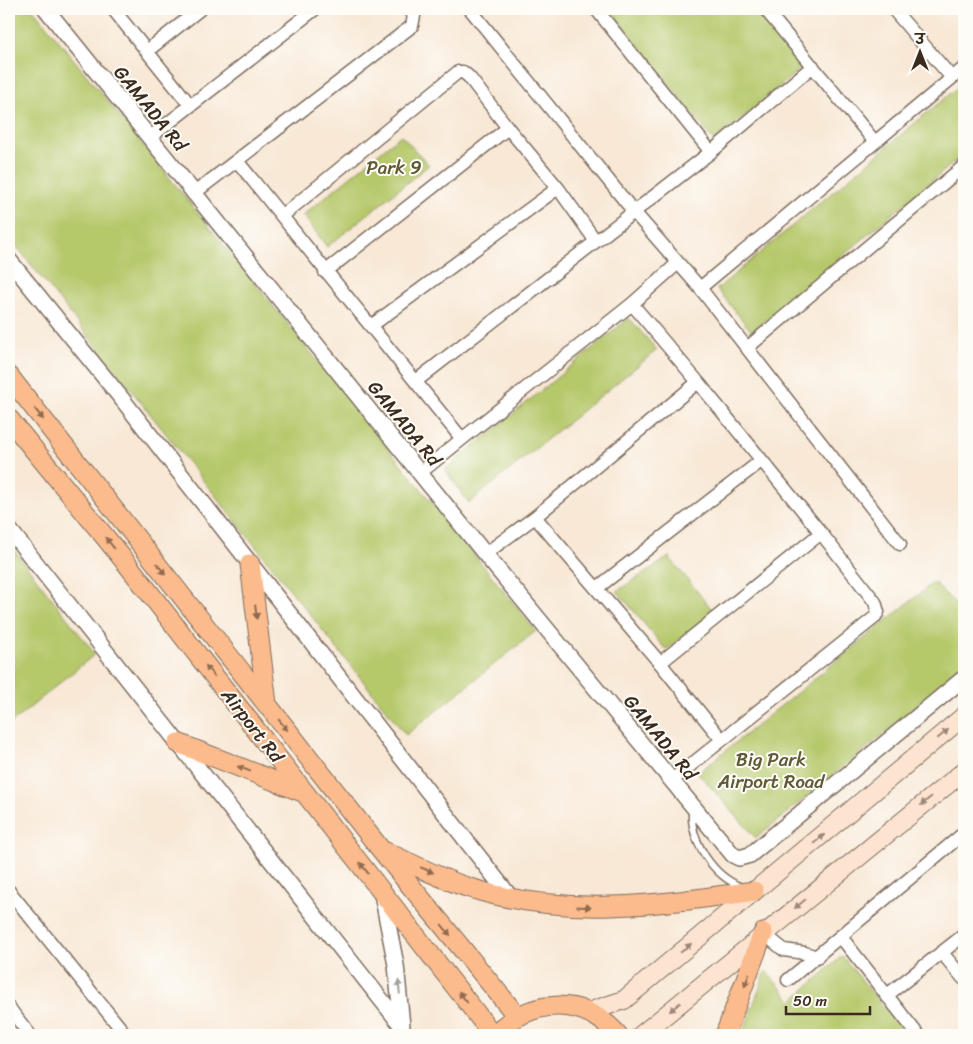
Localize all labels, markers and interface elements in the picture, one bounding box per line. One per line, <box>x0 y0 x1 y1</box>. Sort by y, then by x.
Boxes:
text: उ <box>913 27 926 52</box>
north arrow <box>896 28 946 78</box>
street label: GAMADA Rd <box>105 58 197 160</box>
park label: Park 9 <box>366 151 422 184</box>
street label: GAMADA Rd <box>359 373 451 475</box>
one-way arrow <box>34 408 44 421</box>
one-way arrow <box>104 536 115 549</box>
one-way arrow <box>156 563 167 576</box>
one-way arrow <box>252 604 260 620</box>
one-way arrow <box>205 664 216 677</box>
street label: Airport Rd <box>212 680 293 771</box>
street label: GAMADA Rd <box>615 687 707 789</box>
one-way arrow <box>278 718 289 731</box>
one-way arrow <box>936 728 949 739</box>
park label: Big Park Airport Road <box>717 743 825 798</box>
one-way arrow <box>236 765 251 773</box>
one-way arrow <box>920 796 933 807</box>
one-way arrow <box>812 833 825 844</box>
one-way arrow <box>358 862 369 875</box>
one-way arrow <box>420 866 435 874</box>
one-way arrow <box>794 898 807 909</box>
one-way arrow <box>576 904 592 912</box>
one-way arrow <box>440 923 451 936</box>
one-way arrow <box>680 942 692 954</box>
one-way arrow <box>743 972 750 987</box>
one-way arrow <box>395 978 403 994</box>
scale bar <box>786 984 869 1016</box>
text: 50 m <box>793 988 828 1014</box>
one-way arrow <box>458 990 468 1004</box>
one-way arrow <box>669 1001 681 1013</box>

